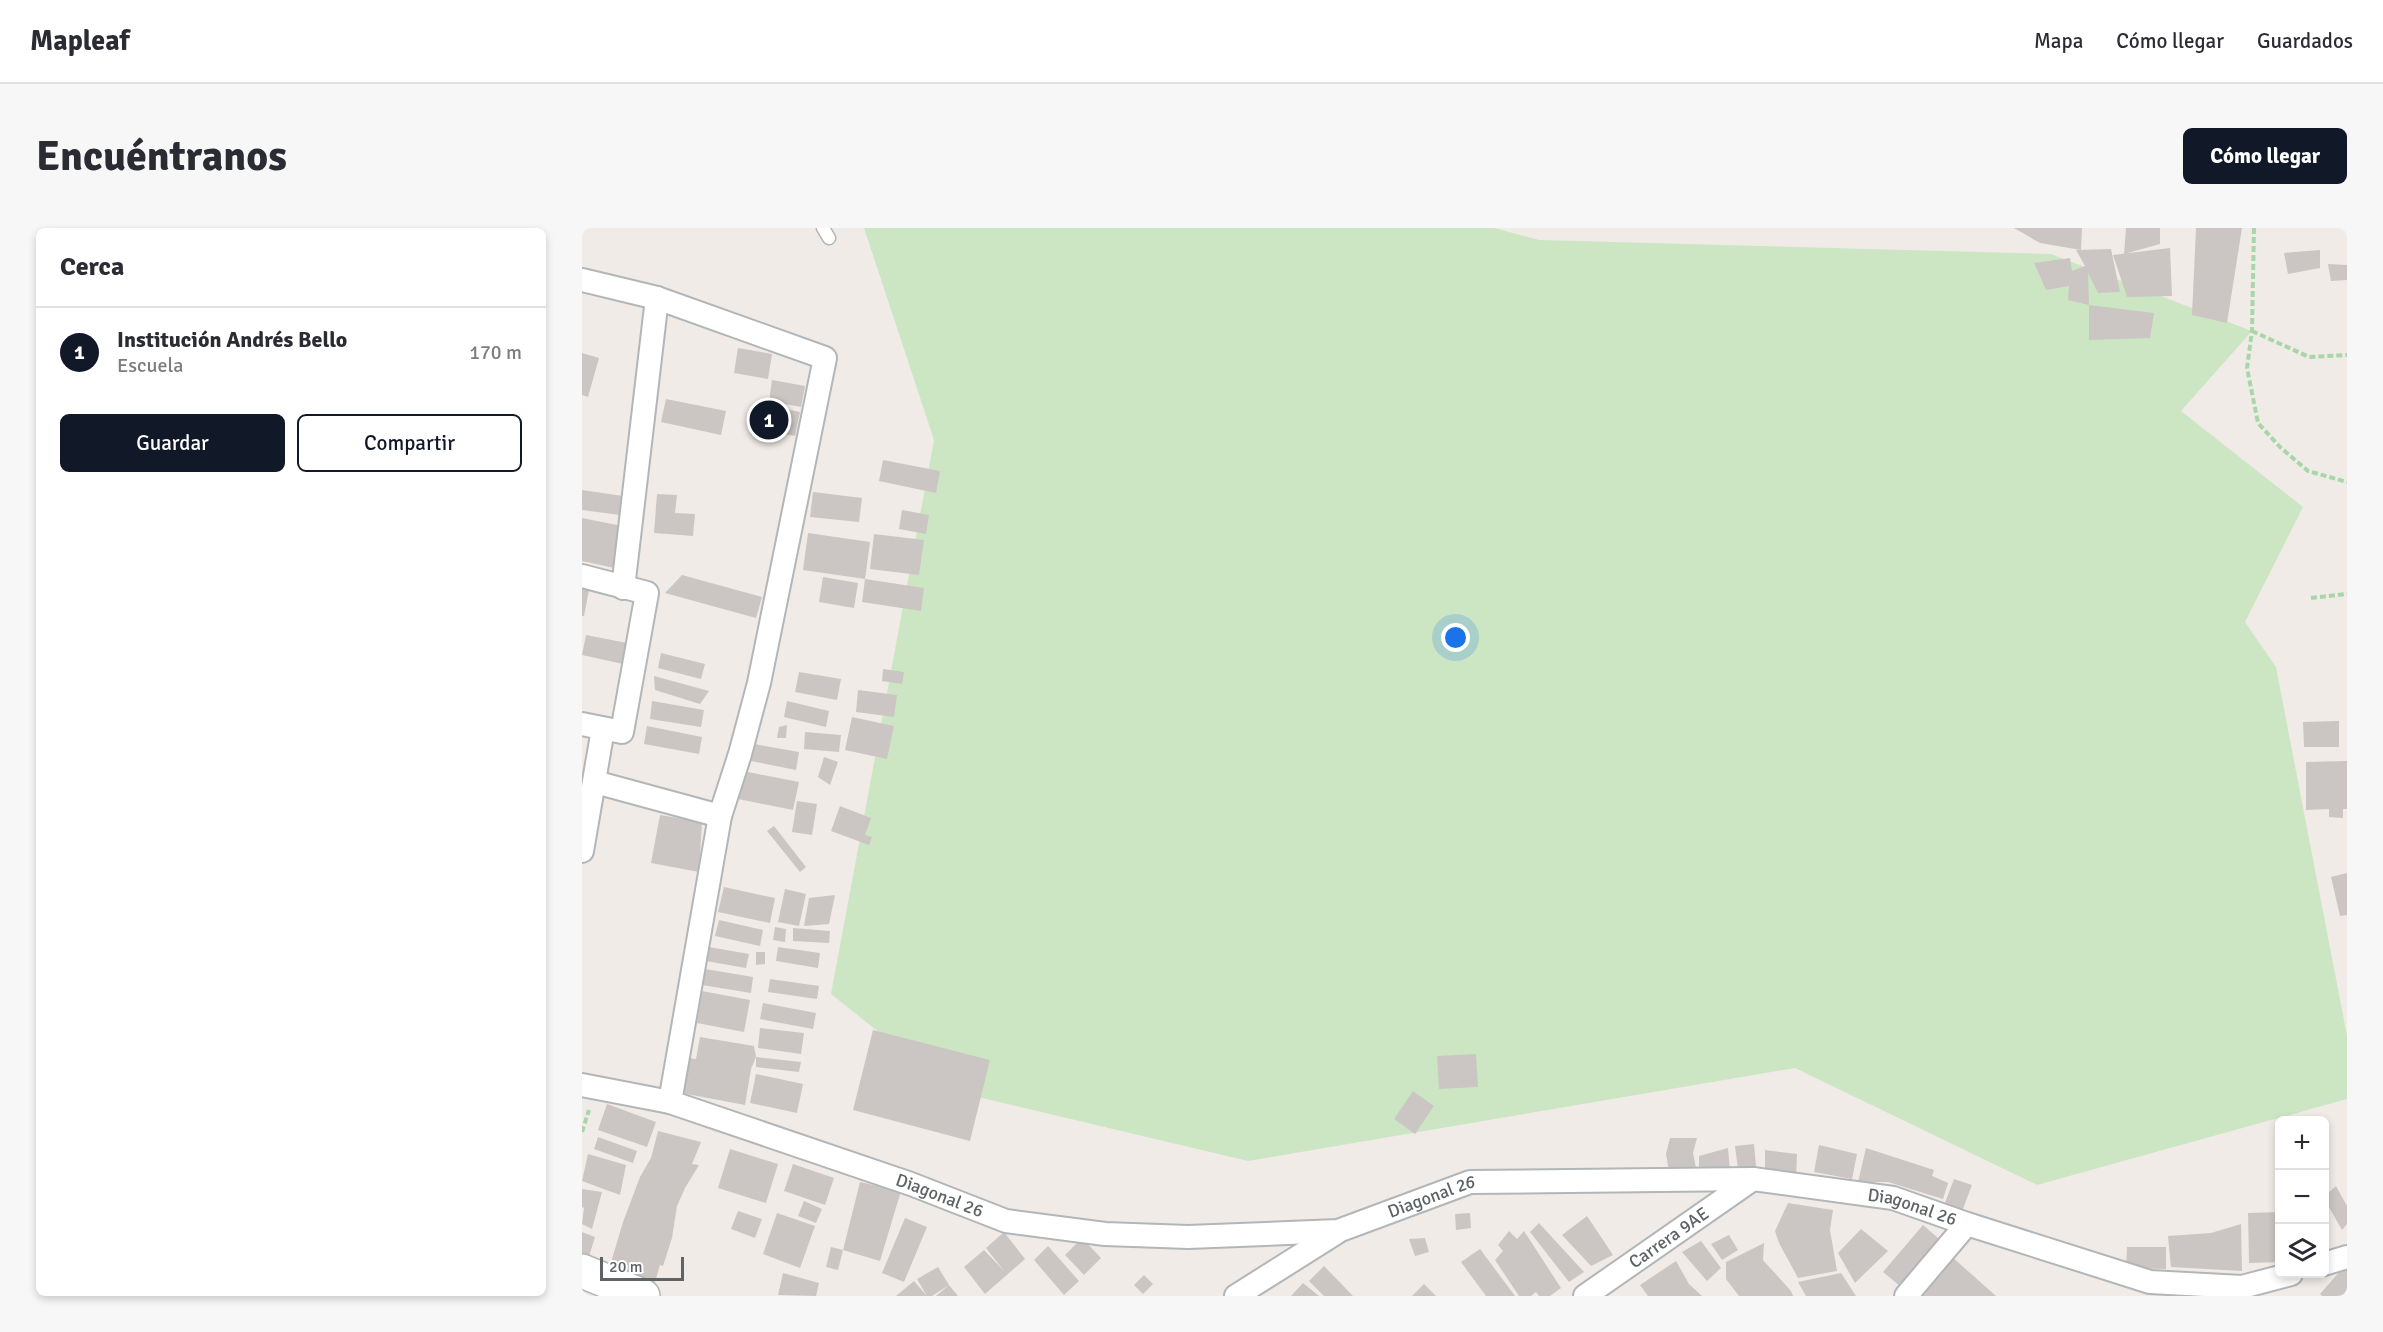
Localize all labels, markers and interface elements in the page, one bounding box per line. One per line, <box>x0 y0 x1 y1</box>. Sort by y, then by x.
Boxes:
text: Mapleaf <box>30 24 130 58</box>
text: Mapa <box>2034 28 2083 54</box>
text: Cómo llegar <box>2116 28 2224 54</box>
text: Guardados <box>2257 28 2353 54</box>
button: Cómo llegar <box>2183 128 2347 184</box>
text: Encuéntranos <box>36 131 287 182</box>
text: Cerca <box>60 251 124 283</box>
text: Institución Andrés Bello <box>117 326 347 353</box>
text: 1 <box>74 340 85 365</box>
text: 170 m <box>469 340 522 365</box>
text: Escuela <box>117 353 183 378</box>
pin: 1 <box>750 398 789 442</box>
button: Guardar <box>60 414 285 472</box>
button: Compartir <box>297 414 522 472</box>
your location <box>1441 623 1470 652</box>
map controls <box>2275 1116 2329 1278</box>
button: + <box>2275 1116 2329 1170</box>
street label: Diagonal 26 <box>893 1169 987 1222</box>
button: − <box>2275 1170 2329 1224</box>
street label: Diagonal 26 <box>1385 1171 1475 1223</box>
street label: Diagonal 26 <box>1866 1184 1960 1231</box>
street label: Carrera 9AE <box>1625 1202 1713 1273</box>
button: layers <box>2275 1224 2329 1278</box>
scale bar <box>600 1254 684 1282</box>
text: 20 m <box>609 1257 643 1277</box>

